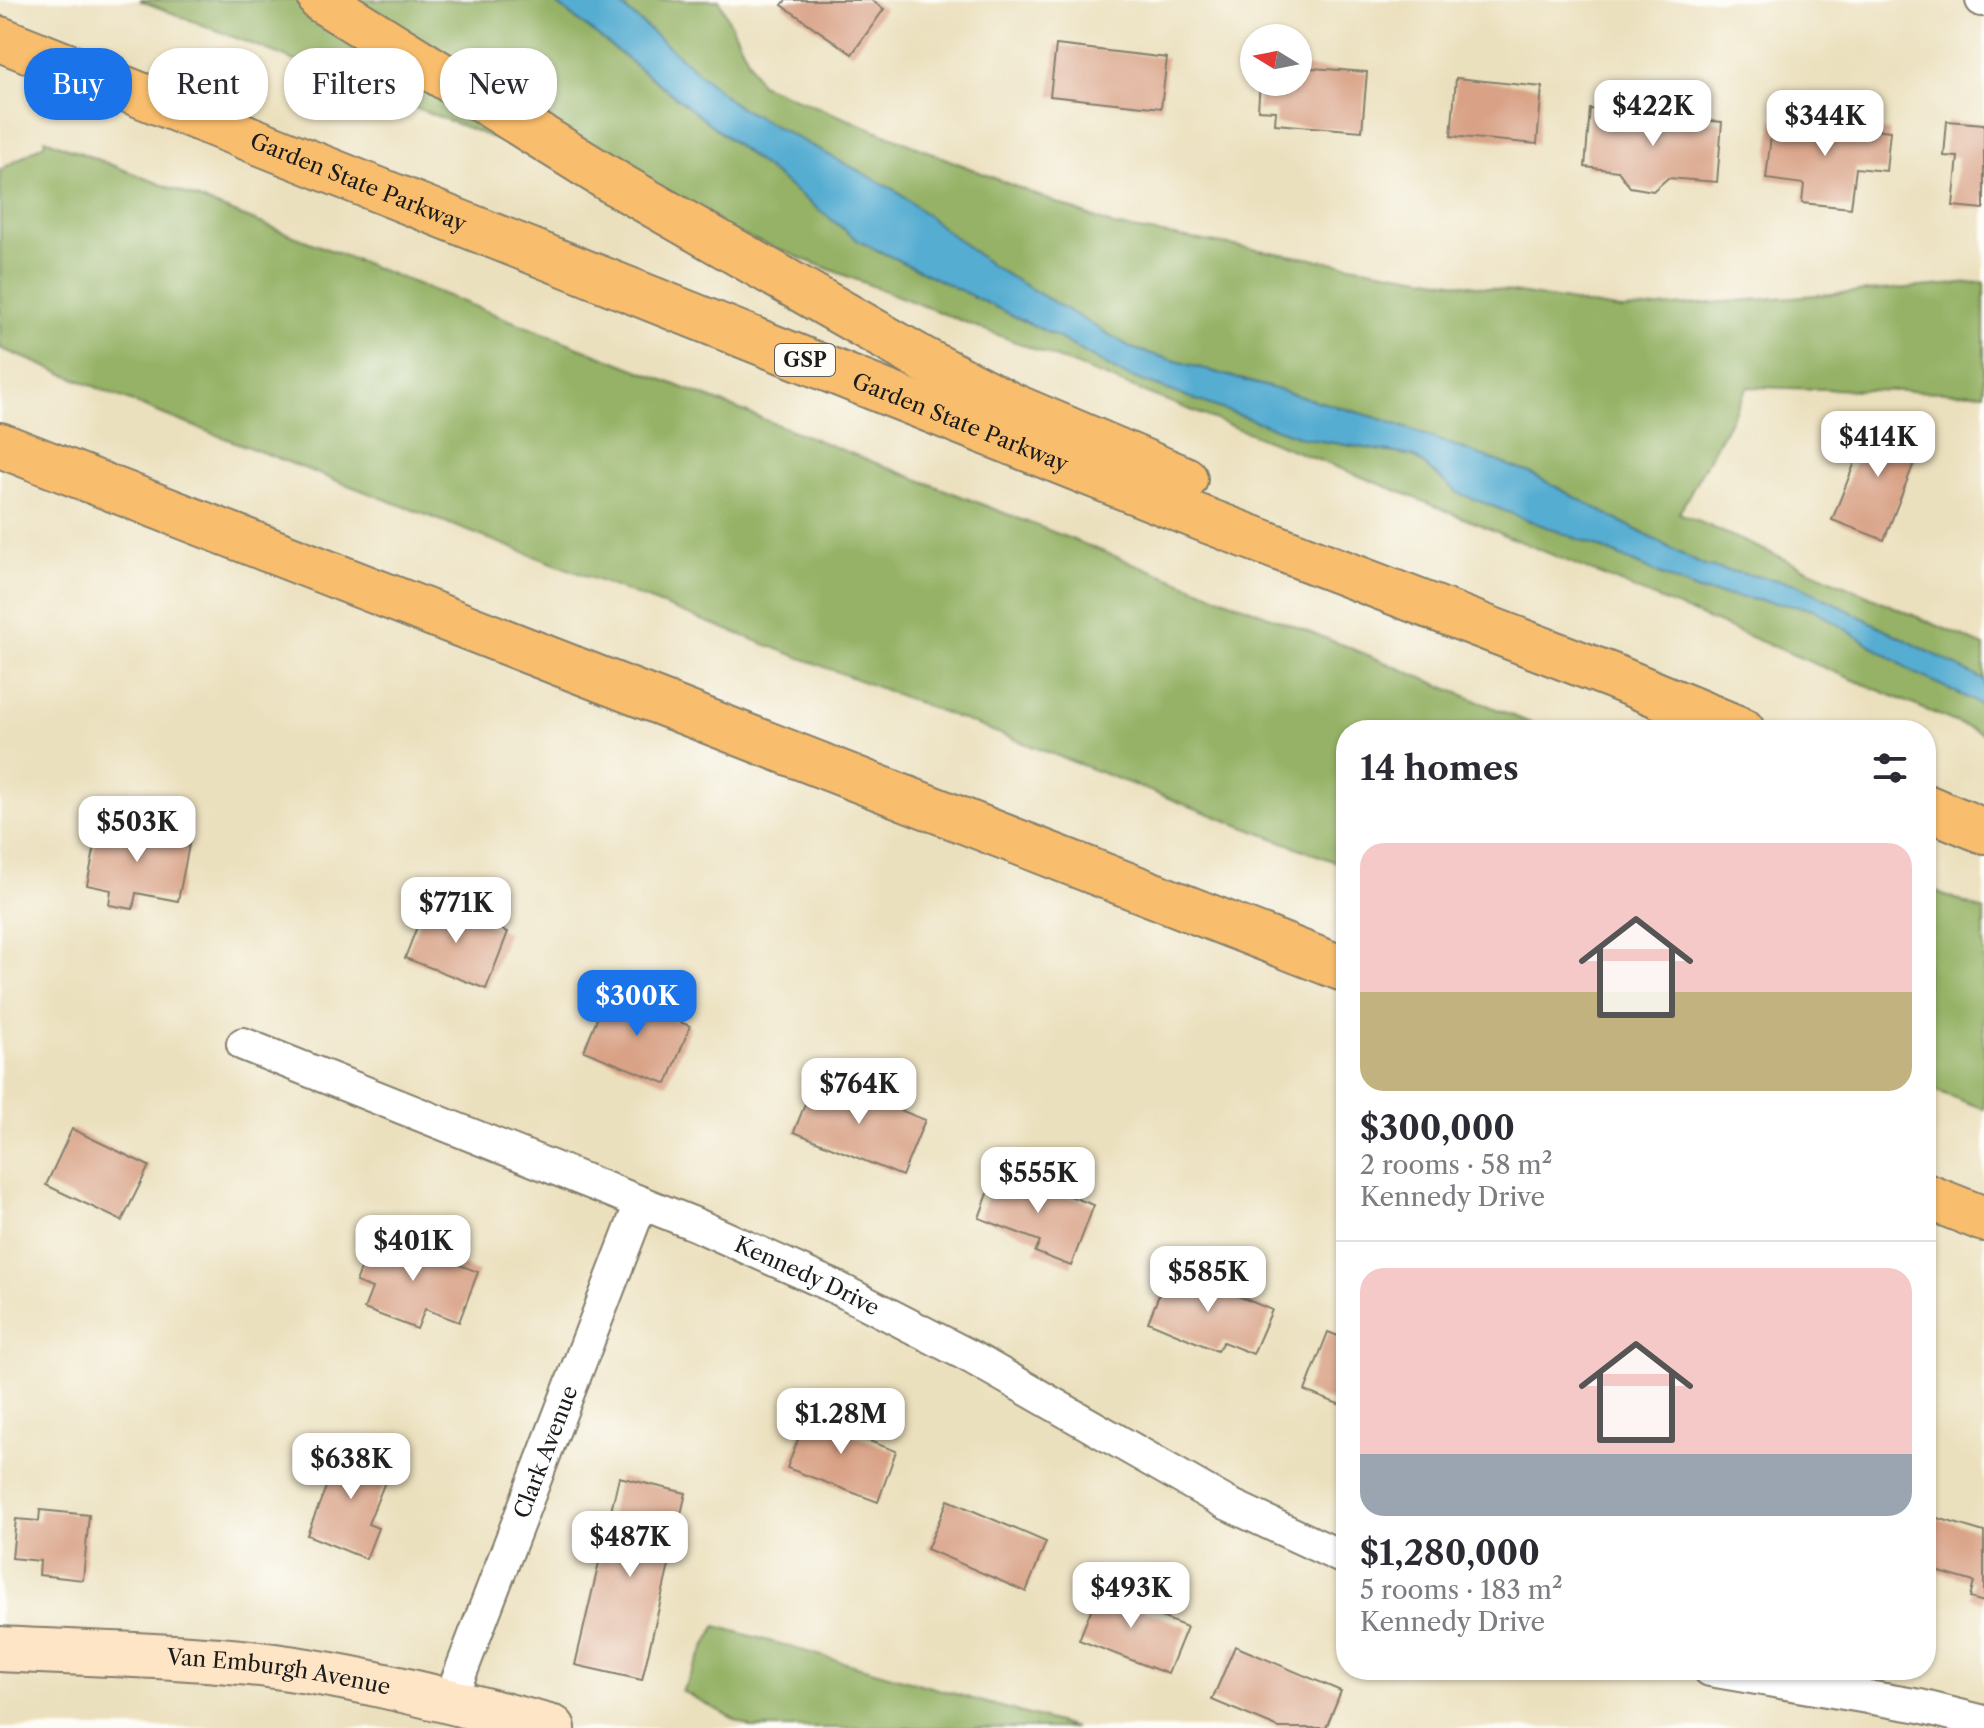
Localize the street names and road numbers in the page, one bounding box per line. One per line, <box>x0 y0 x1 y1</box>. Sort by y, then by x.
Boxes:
street label: Garden State Parkway <box>246 127 471 238</box>
road number: GSP <box>775 344 835 376</box>
street label: Garden State Parkway <box>848 367 1073 478</box>
street label: Kennedy Drive <box>731 1230 884 1321</box>
street label: Clark Avenue <box>508 1382 583 1522</box>
street label: Van Emburgh Avenue <box>165 1643 393 1700</box>

